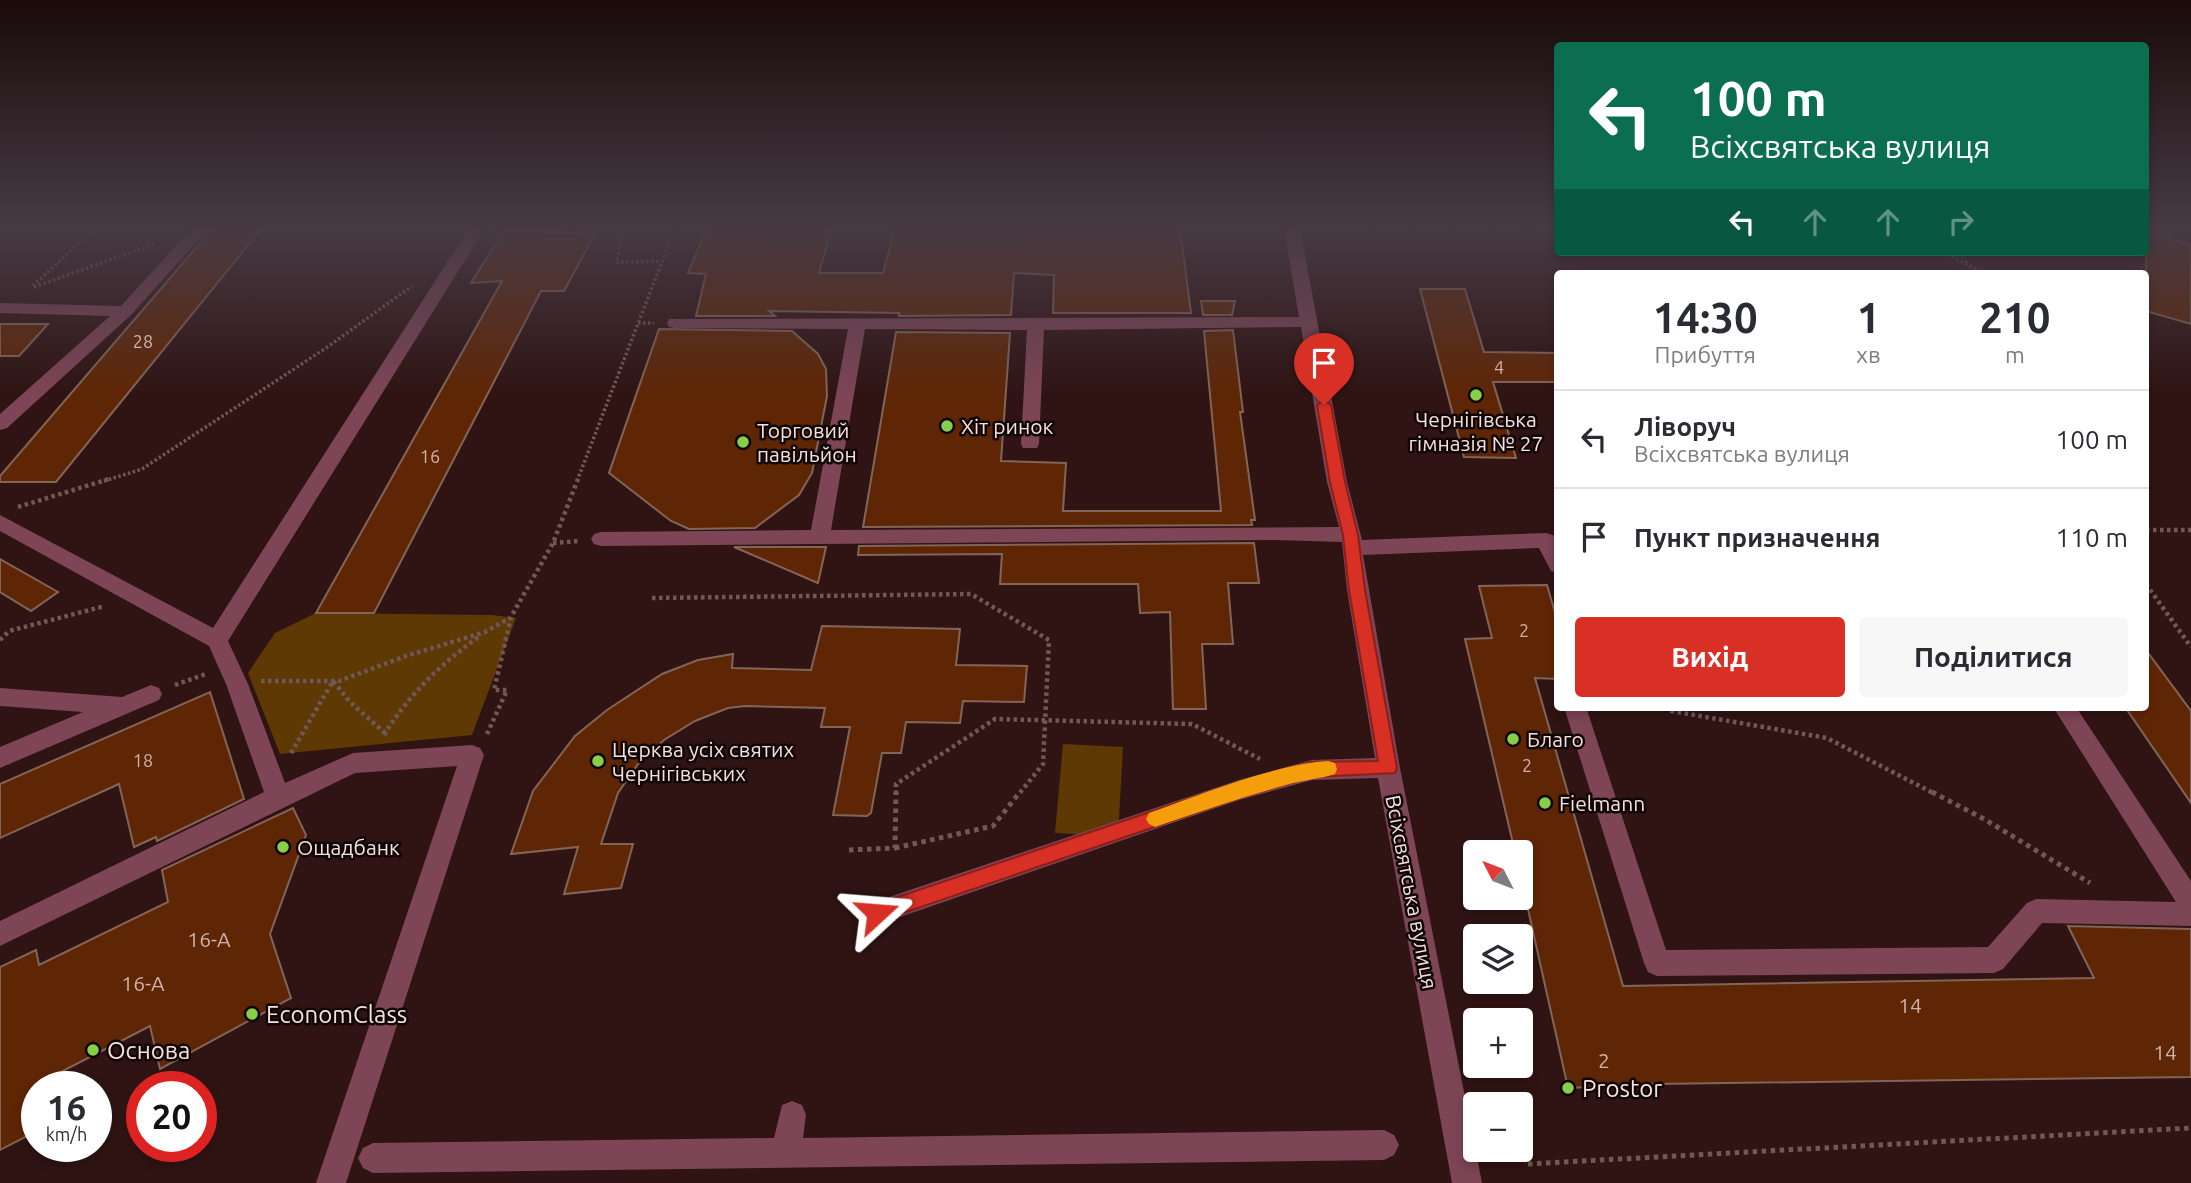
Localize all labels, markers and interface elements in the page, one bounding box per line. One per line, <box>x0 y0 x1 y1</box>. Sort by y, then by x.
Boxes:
icon: left <box>1575 70 1666 161</box>
text: 100 m <box>1690 70 1827 125</box>
text: Всіхсвятська вулиця <box>1690 128 1990 164</box>
icon: left <box>1723 203 1761 241</box>
icon: ahead <box>1796 203 1834 241</box>
icon: ahead <box>1869 203 1907 241</box>
icon: right <box>1942 203 1980 241</box>
text: 14:30 <box>1653 294 1758 341</box>
text: 1 <box>1857 294 1880 341</box>
text: 210 <box>1979 294 2050 341</box>
house number: 28 <box>133 331 153 351</box>
pin <box>1294 333 1354 405</box>
text: Прибуття <box>1655 342 1756 367</box>
text: хв <box>1856 342 1881 367</box>
text: m <box>2005 342 2025 367</box>
icon: arrive <box>1305 344 1343 382</box>
house number: 4 <box>1494 357 1504 377</box>
marker: Чернігівська гімназія № 27 <box>1468 387 1484 403</box>
place label: Чернігівська гімназія № 27 <box>1409 407 1543 455</box>
text: Ліворуч <box>1634 412 1736 441</box>
place label: Хіт ринок <box>961 414 1053 438</box>
place label: Торговий павільйон <box>757 418 857 466</box>
marker: Хіт ринок <box>939 418 955 434</box>
icon: left <box>1575 420 1613 458</box>
text: 100 m <box>2056 425 2128 454</box>
marker: Торговий павільйон <box>735 434 751 450</box>
text: Всіхсвятська вулиця <box>1634 441 1850 466</box>
house number: 16 <box>420 446 440 466</box>
icon: arrive <box>1575 518 1613 556</box>
text: Пункт призначення <box>1634 523 1880 552</box>
text: 110 m <box>2056 523 2128 552</box>
button: Вихід <box>1575 617 1845 697</box>
button: Поділитися <box>1859 617 2128 697</box>
house number: 2 <box>1519 620 1529 640</box>
place label: Благо <box>1527 727 1584 751</box>
marker: Благо <box>1505 731 1521 747</box>
place label: Церква усіх святих Чернігівських <box>612 737 794 785</box>
house number: 18 <box>133 750 153 770</box>
marker: Церква усіх святих Чернігівських <box>590 753 606 769</box>
house number: 2 <box>1522 755 1532 775</box>
place label: Fielmann <box>1559 791 1645 815</box>
street label: Всіхсвятська вулиця <box>1381 793 1443 991</box>
marker: Fielmann <box>1537 795 1553 811</box>
place label: Ощадбанк <box>297 835 400 859</box>
marker: Ощадбанк <box>275 839 291 855</box>
north arrow <box>1463 840 1533 910</box>
map controls <box>1463 840 1533 1162</box>
position arrow <box>840 876 914 950</box>
button: layers <box>1463 924 1533 994</box>
house number: 16-А <box>187 927 231 951</box>
house number: 16-А <box>121 971 165 995</box>
house number: 14 <box>1898 993 1922 1017</box>
place label: EconomClass <box>266 1001 407 1028</box>
marker: EconomClass <box>244 1006 260 1022</box>
button: + <box>1463 1008 1533 1078</box>
place label: Основа <box>107 1037 190 1064</box>
house number: 14 <box>2153 1040 2177 1064</box>
marker: Основа <box>85 1042 101 1058</box>
house number: 2 <box>1598 1048 1610 1072</box>
speed limit sign: 20 <box>126 1071 217 1162</box>
place label: Prostor <box>1582 1075 1662 1102</box>
marker: Prostor <box>1560 1080 1576 1096</box>
text: 16 <box>47 1087 86 1127</box>
button: − <box>1463 1092 1533 1162</box>
text: km/h <box>46 1124 87 1144</box>

